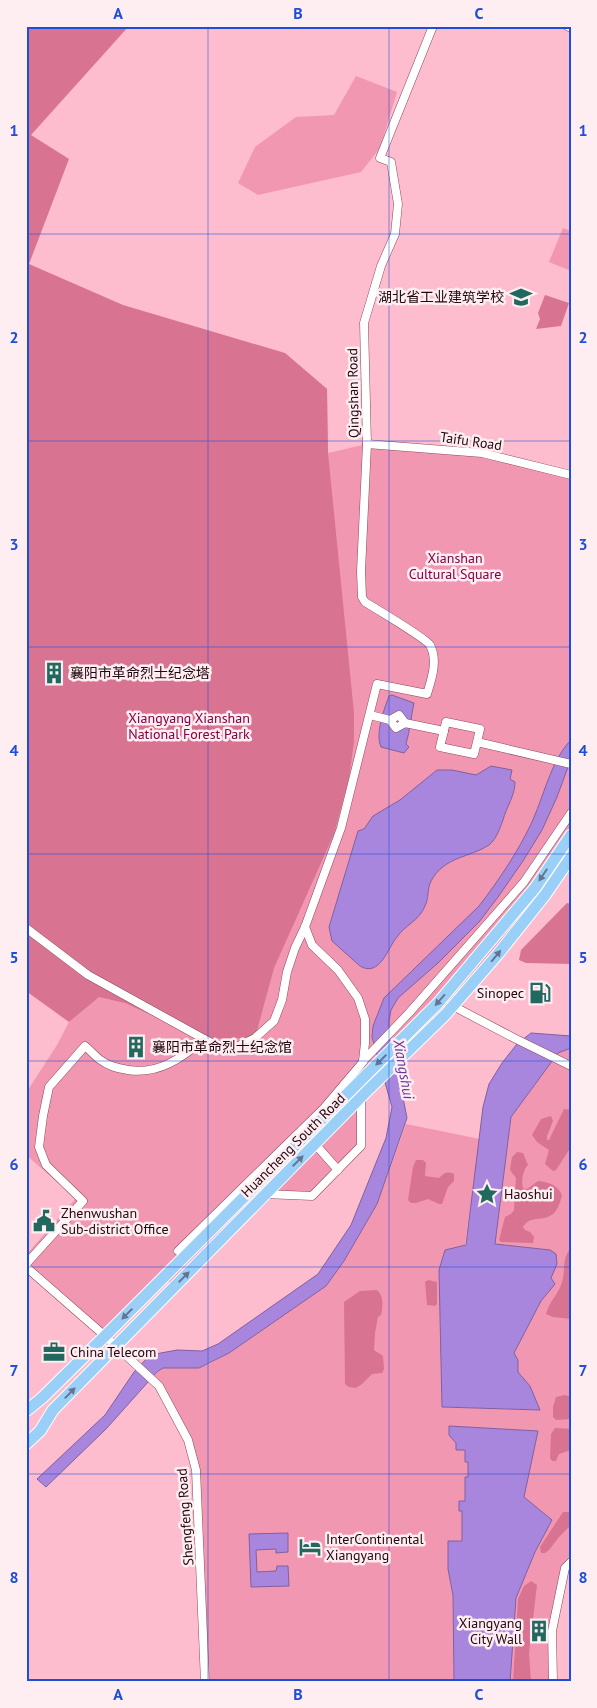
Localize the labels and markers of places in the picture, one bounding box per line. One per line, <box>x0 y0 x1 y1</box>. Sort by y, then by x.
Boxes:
school or university icon: 湖北省工业建筑学校 <box>508 284 534 310</box>
place label: 湖北省工业建筑学校 <box>378 288 504 306</box>
building icon: 襄阳市革命烈士纪念塔 <box>41 660 67 686</box>
place label: 襄阳市革命烈士纪念塔 <box>70 664 210 682</box>
fuel station icon: Sinopec <box>527 980 553 1006</box>
place label: Sinopec <box>477 984 524 1002</box>
building icon: 襄阳市革命烈士纪念馆 <box>123 1034 149 1060</box>
place label: 襄阳市革命烈士纪念馆 <box>152 1038 292 1056</box>
place icon: Haoshui <box>474 1181 500 1207</box>
place label: Haoshui <box>504 1185 553 1203</box>
place label: Zhenwushan Sub-district Office <box>61 1204 169 1238</box>
public building icon: Zhenwushan Sub-district Office <box>31 1208 57 1234</box>
office icon: China Telecom <box>41 1339 67 1365</box>
place label: China Telecom <box>70 1343 156 1361</box>
place label: InterContinental Xiangyang <box>326 1530 424 1564</box>
hotel icon: InterContinental Xiangyang <box>297 1534 323 1560</box>
place label: Xiangyang City Wall <box>459 1614 522 1648</box>
building icon: Xiangyang City Wall <box>526 1618 552 1644</box>

